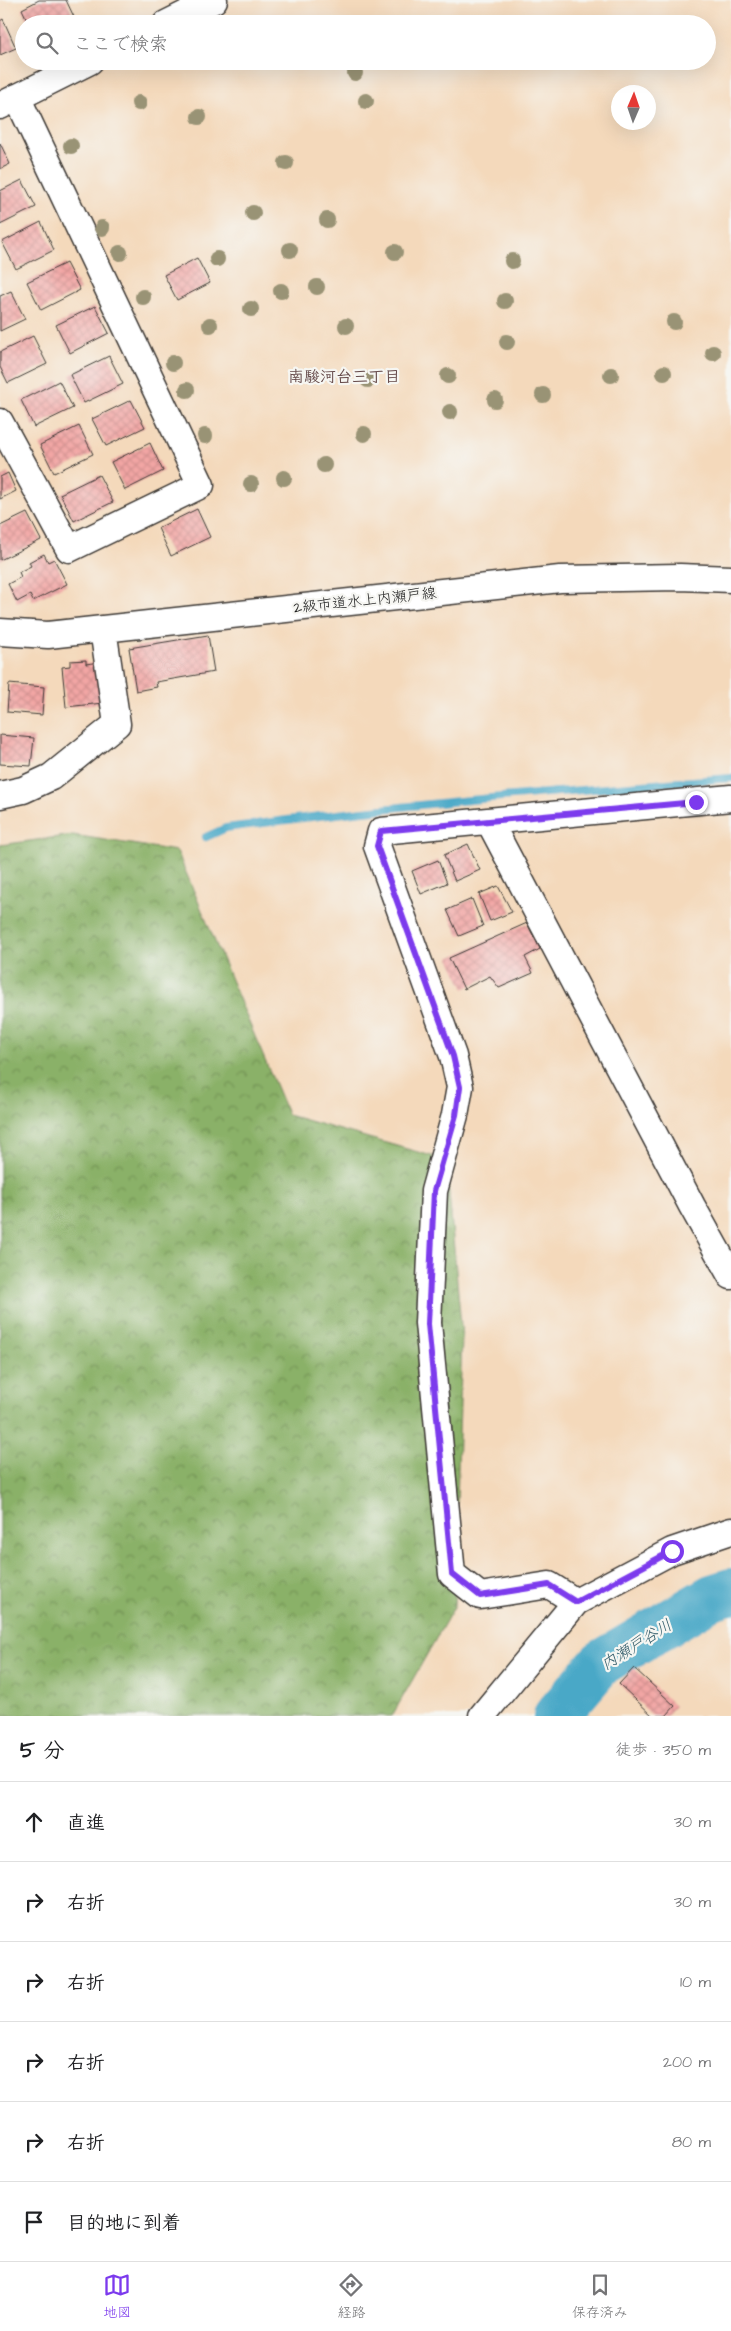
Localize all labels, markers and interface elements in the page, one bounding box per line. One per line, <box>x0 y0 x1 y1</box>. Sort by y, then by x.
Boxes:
search box <box>15 15 716 70</box>
icon: search <box>33 29 61 57</box>
text: ここで検索 <box>73 31 168 58</box>
north arrow <box>611 85 656 130</box>
district label: 南駿河台三丁目 <box>288 366 400 388</box>
street label: 2級市道水上内瀬戸線 <box>293 583 438 618</box>
route end <box>685 791 708 814</box>
route start <box>661 1540 684 1563</box>
water label: 内瀬戸谷川 <box>597 1614 676 1675</box>
text: 5 分 <box>20 1736 64 1765</box>
text: 徒歩 · 350 m <box>616 1739 711 1761</box>
icon: ahead <box>20 1808 48 1836</box>
text: 直進 <box>67 1810 105 1837</box>
text: 30 m <box>674 1811 711 1833</box>
icon: right <box>20 1888 48 1916</box>
text: 右折 <box>67 1890 105 1917</box>
text: 30 m <box>674 1891 711 1913</box>
icon: right <box>20 1968 48 1996</box>
text: 右折 <box>67 1970 105 1997</box>
text: 10 m <box>680 1971 711 1993</box>
icon: right <box>20 2048 48 2076</box>
text: 右折 <box>67 2050 105 2077</box>
text: 200 m <box>663 2051 711 2073</box>
icon: right <box>20 2128 48 2156</box>
text: 右折 <box>67 2130 105 2157</box>
text: 80 m <box>672 2131 711 2153</box>
icon: arrive <box>20 2208 48 2236</box>
text: 目的地に到着 <box>67 2210 181 2237</box>
tab: 地図 <box>103 2271 131 2323</box>
tab: 経路 <box>337 2271 365 2323</box>
tab: 保存済み <box>572 2271 628 2323</box>

